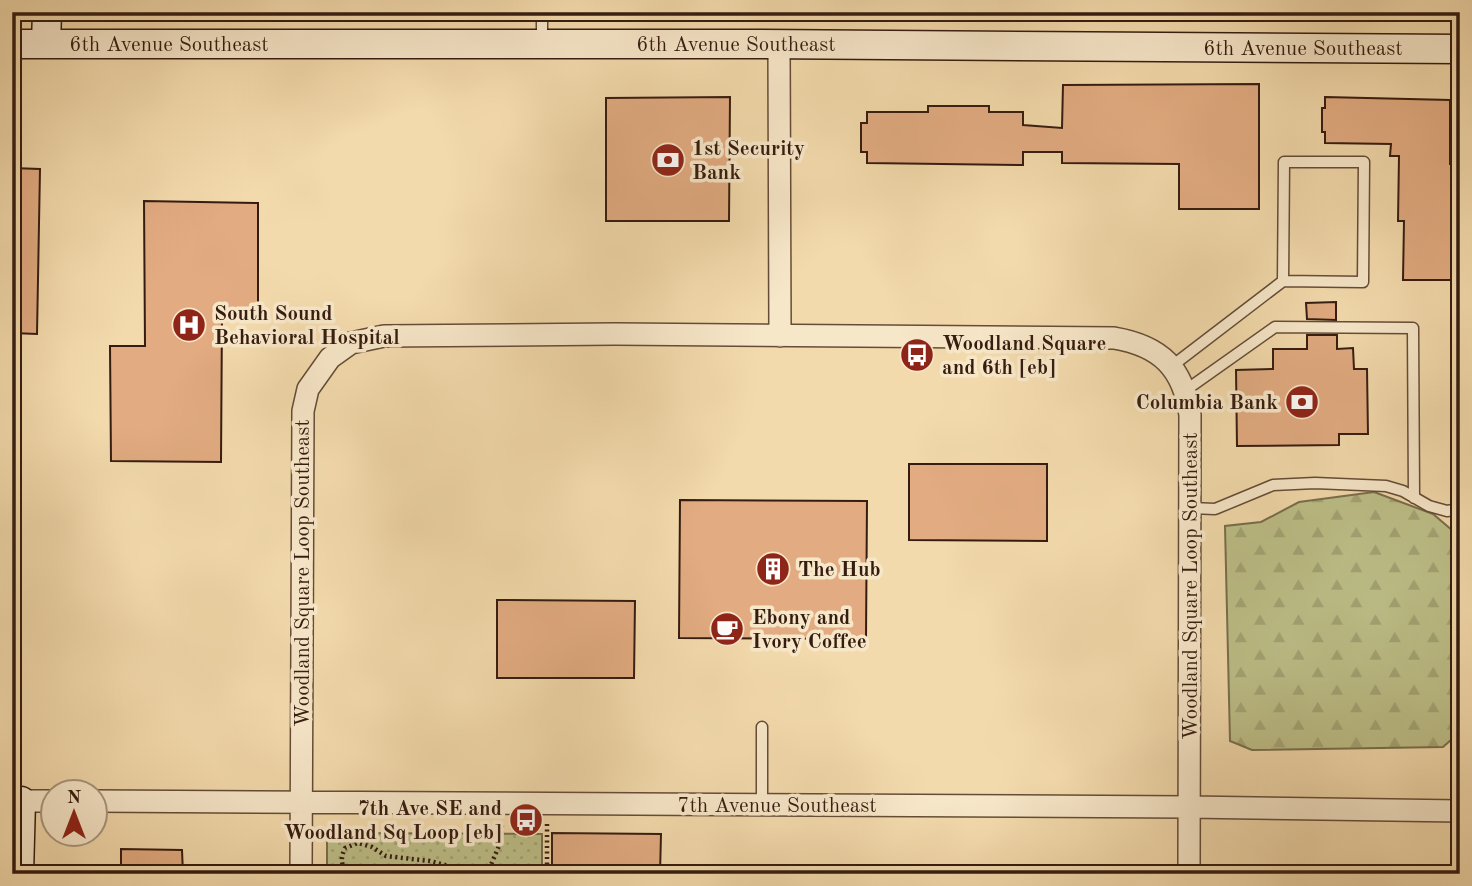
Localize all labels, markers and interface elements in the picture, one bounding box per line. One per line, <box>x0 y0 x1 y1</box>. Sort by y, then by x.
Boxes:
street label: 6th Avenue Southeast <box>69 35 269 56</box>
street label: 6th Avenue Southeast <box>636 35 836 56</box>
street label: 6th Avenue Southeast <box>1203 39 1403 60</box>
place label: 1st Security Bank <box>692 139 805 184</box>
bank icon: 1st Security Bank <box>649 141 687 179</box>
place label: South Sound Behavioral Hospital <box>214 304 400 349</box>
hospital icon: South Sound Behavioral Hospital <box>170 306 208 344</box>
place label: Woodland Square and 6th [eb] <box>942 334 1106 379</box>
bus stop icon: Woodland Square and 6th [eb] <box>898 336 936 374</box>
bank icon: Columbia Bank <box>1283 383 1321 421</box>
place label: Columbia Bank <box>1136 393 1278 414</box>
street label: Woodland Square Loop Southeast <box>293 419 314 727</box>
street label: Woodland Square Loop Southeast <box>1181 432 1202 740</box>
building icon: The Hub <box>754 550 792 588</box>
place label: The Hub <box>798 560 881 581</box>
place label: Ebony and Ivory Coffee <box>752 608 867 653</box>
cafe icon: Ebony and Ivory Coffee <box>708 610 746 648</box>
north arrow <box>38 778 108 848</box>
text: N <box>67 789 82 808</box>
street label: 7th Avenue Southeast <box>677 796 877 817</box>
place label: 7th Ave SE and Woodland Sq Loop [eb] <box>284 799 502 844</box>
bus stop icon: 7th Ave SE and Woodland Sq Loop [eb] <box>507 801 545 839</box>

